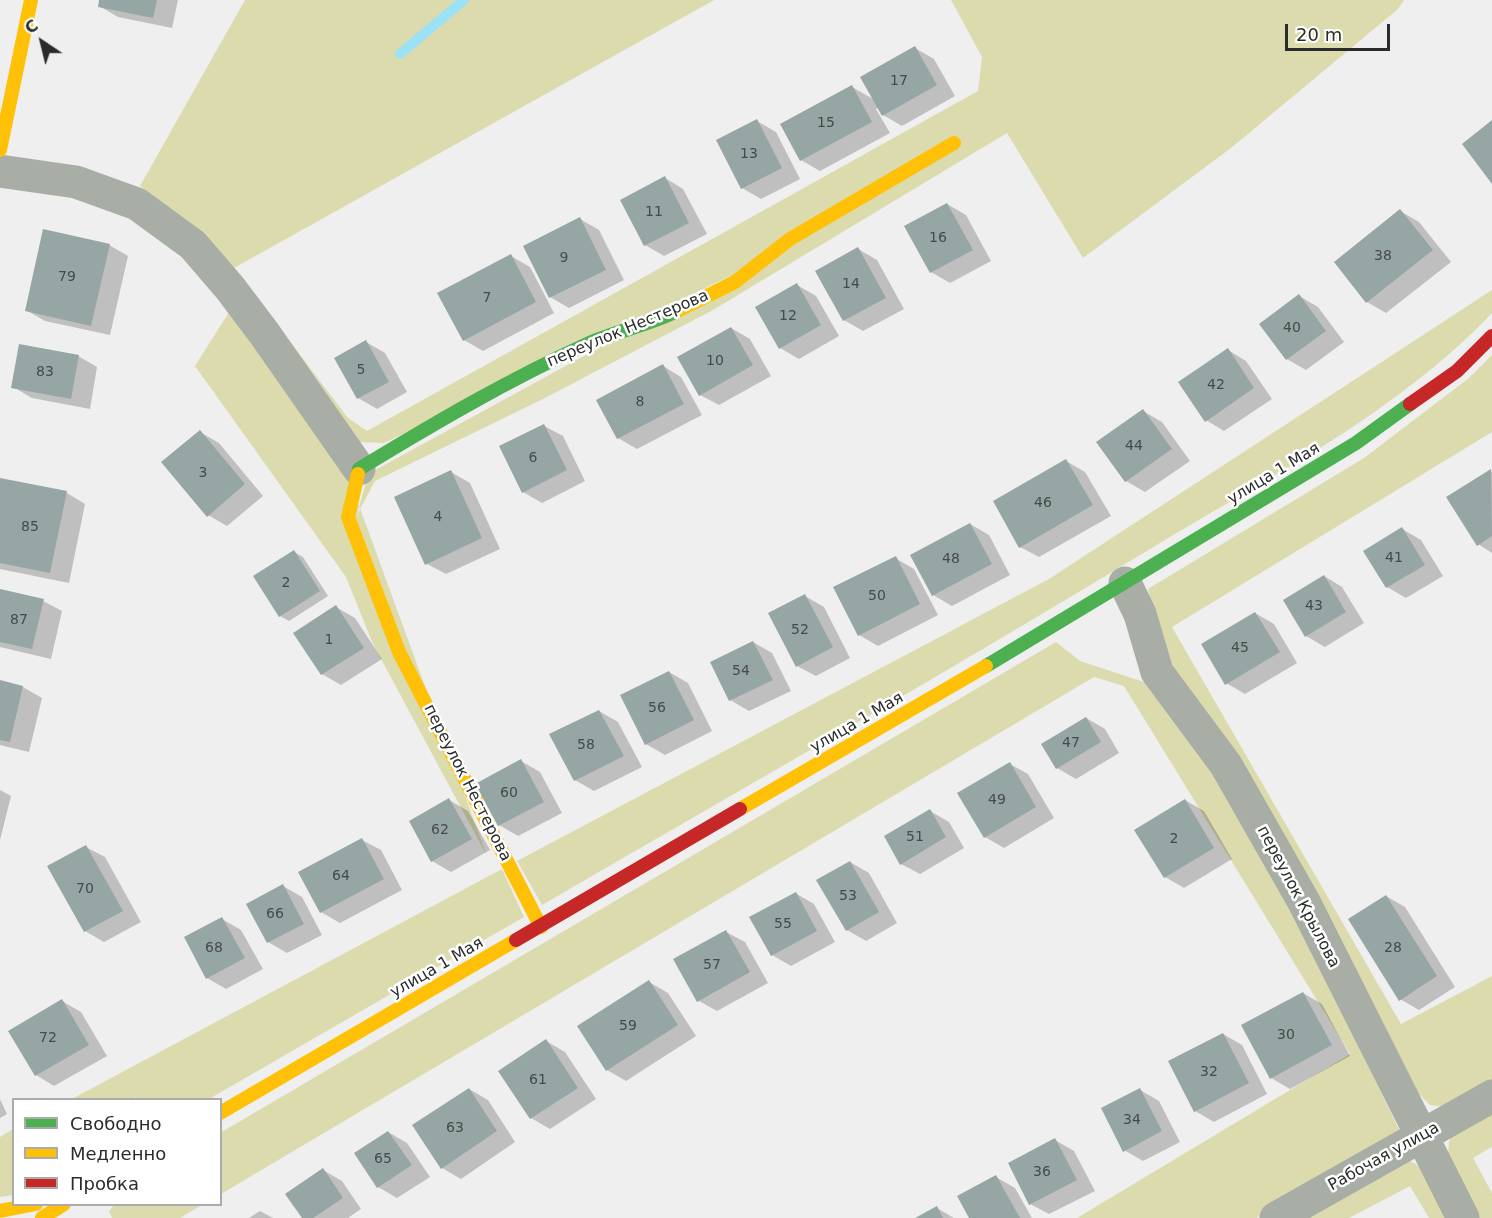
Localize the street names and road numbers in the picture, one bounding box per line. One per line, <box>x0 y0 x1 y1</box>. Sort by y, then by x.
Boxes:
street label: переулок Нестерова <box>544 286 712 372</box>
street label: улица 1 Мая <box>1224 439 1324 509</box>
street label: улица 1 Мая <box>807 689 907 757</box>
street label: переулок Нестерова <box>419 701 515 865</box>
street label: переулок Крылова <box>1252 823 1344 971</box>
street label: улица 1 Мая <box>387 934 487 1002</box>
street label: Рабочая улица <box>1325 1119 1443 1195</box>

